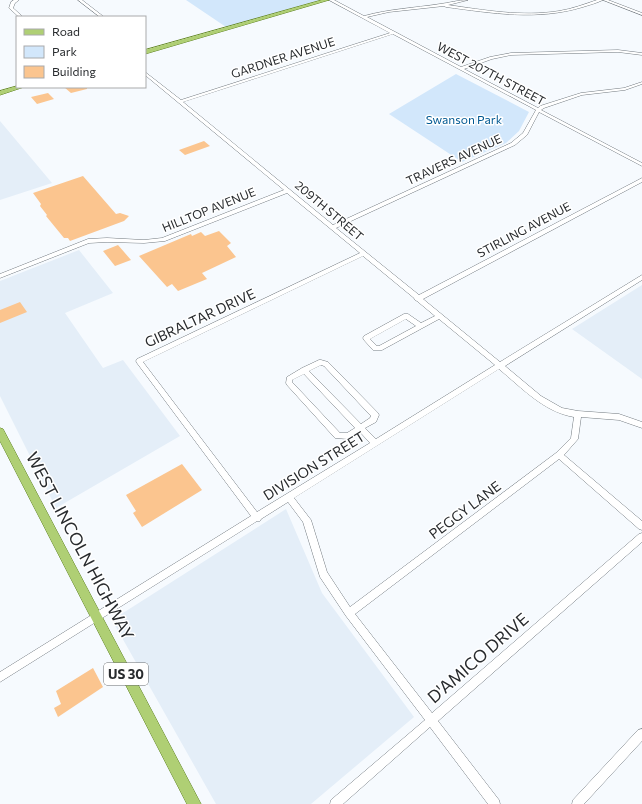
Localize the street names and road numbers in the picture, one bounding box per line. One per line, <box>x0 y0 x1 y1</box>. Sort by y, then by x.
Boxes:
street label: GARDNER AVENUE <box>229 34 336 80</box>
street label: WEST 207TH STREET <box>435 39 548 108</box>
street label: TRAVERS AVENUE <box>404 131 503 187</box>
street label: 209TH STREET <box>293 178 367 243</box>
street label: HILLTOP AVENUE <box>160 184 257 234</box>
street label: STIRLING AVENUE <box>474 199 573 260</box>
street label: GIBRALTAR DRIVE <box>142 285 258 351</box>
street label: DIVISION STREET <box>260 427 368 504</box>
street label: WEST LINCOLN HIGHWAY <box>22 448 139 643</box>
street label: PEGGY LANE <box>425 477 504 542</box>
street label: D'AMICO DRIVE <box>423 608 532 707</box>
road number: US 30 <box>104 663 148 685</box>

